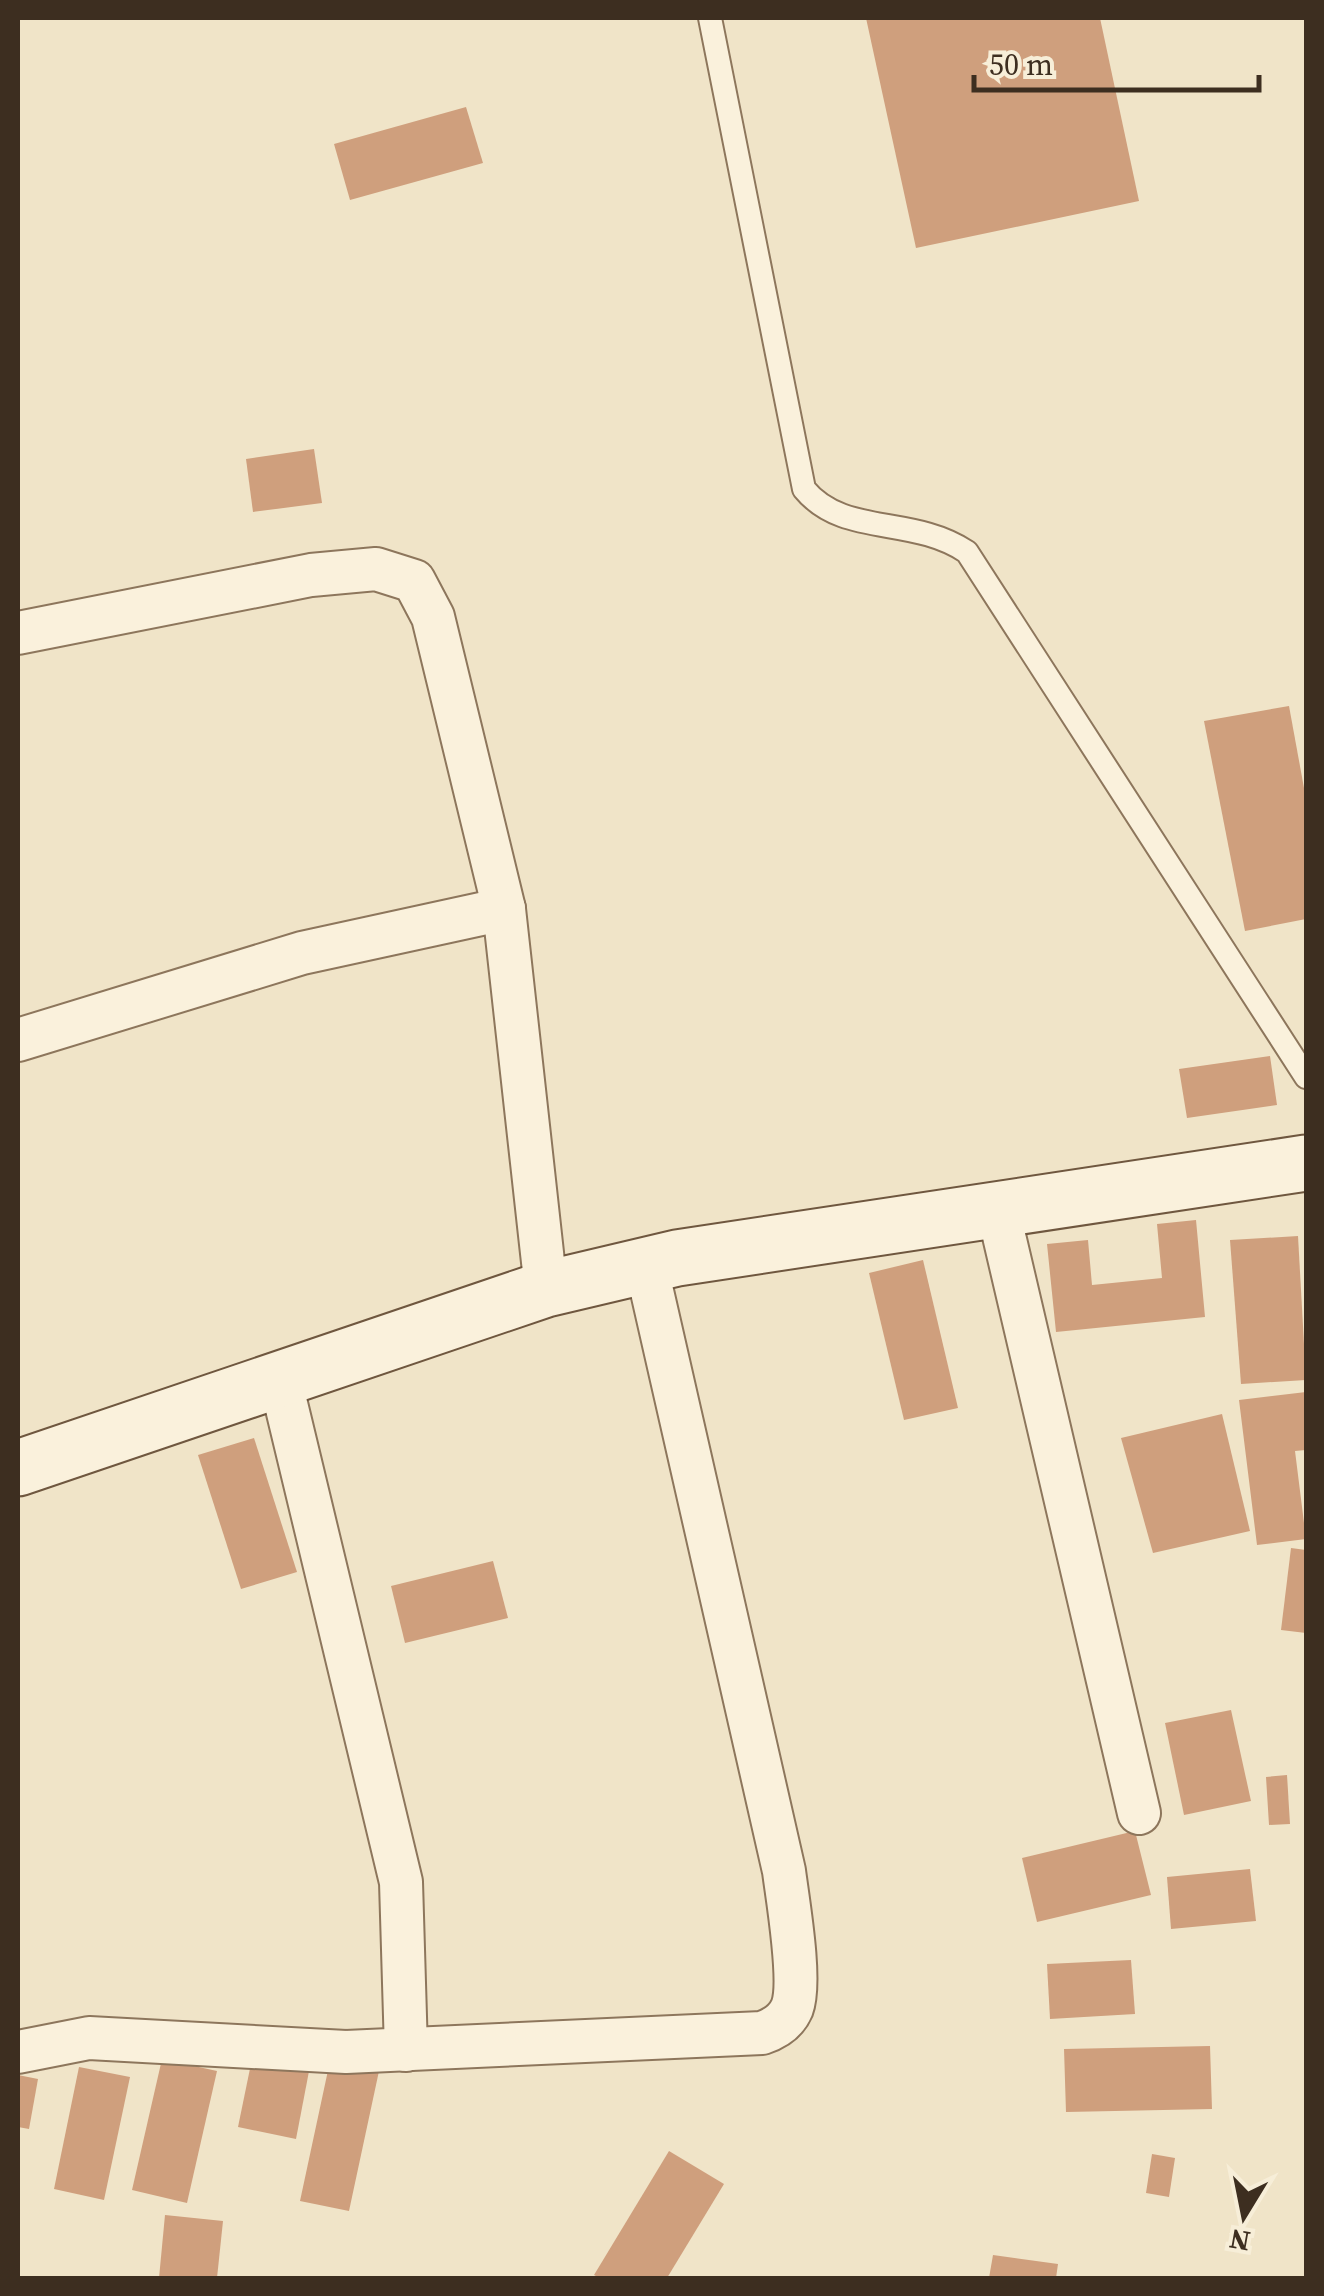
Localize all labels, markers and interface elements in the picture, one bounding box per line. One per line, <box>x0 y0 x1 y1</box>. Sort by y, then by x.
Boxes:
scale bar <box>974 30 1259 92</box>
text: 50 m <box>989 44 1053 85</box>
north arrow <box>1194 2166 1294 2266</box>
text: N <box>1226 2220 1253 2261</box>

